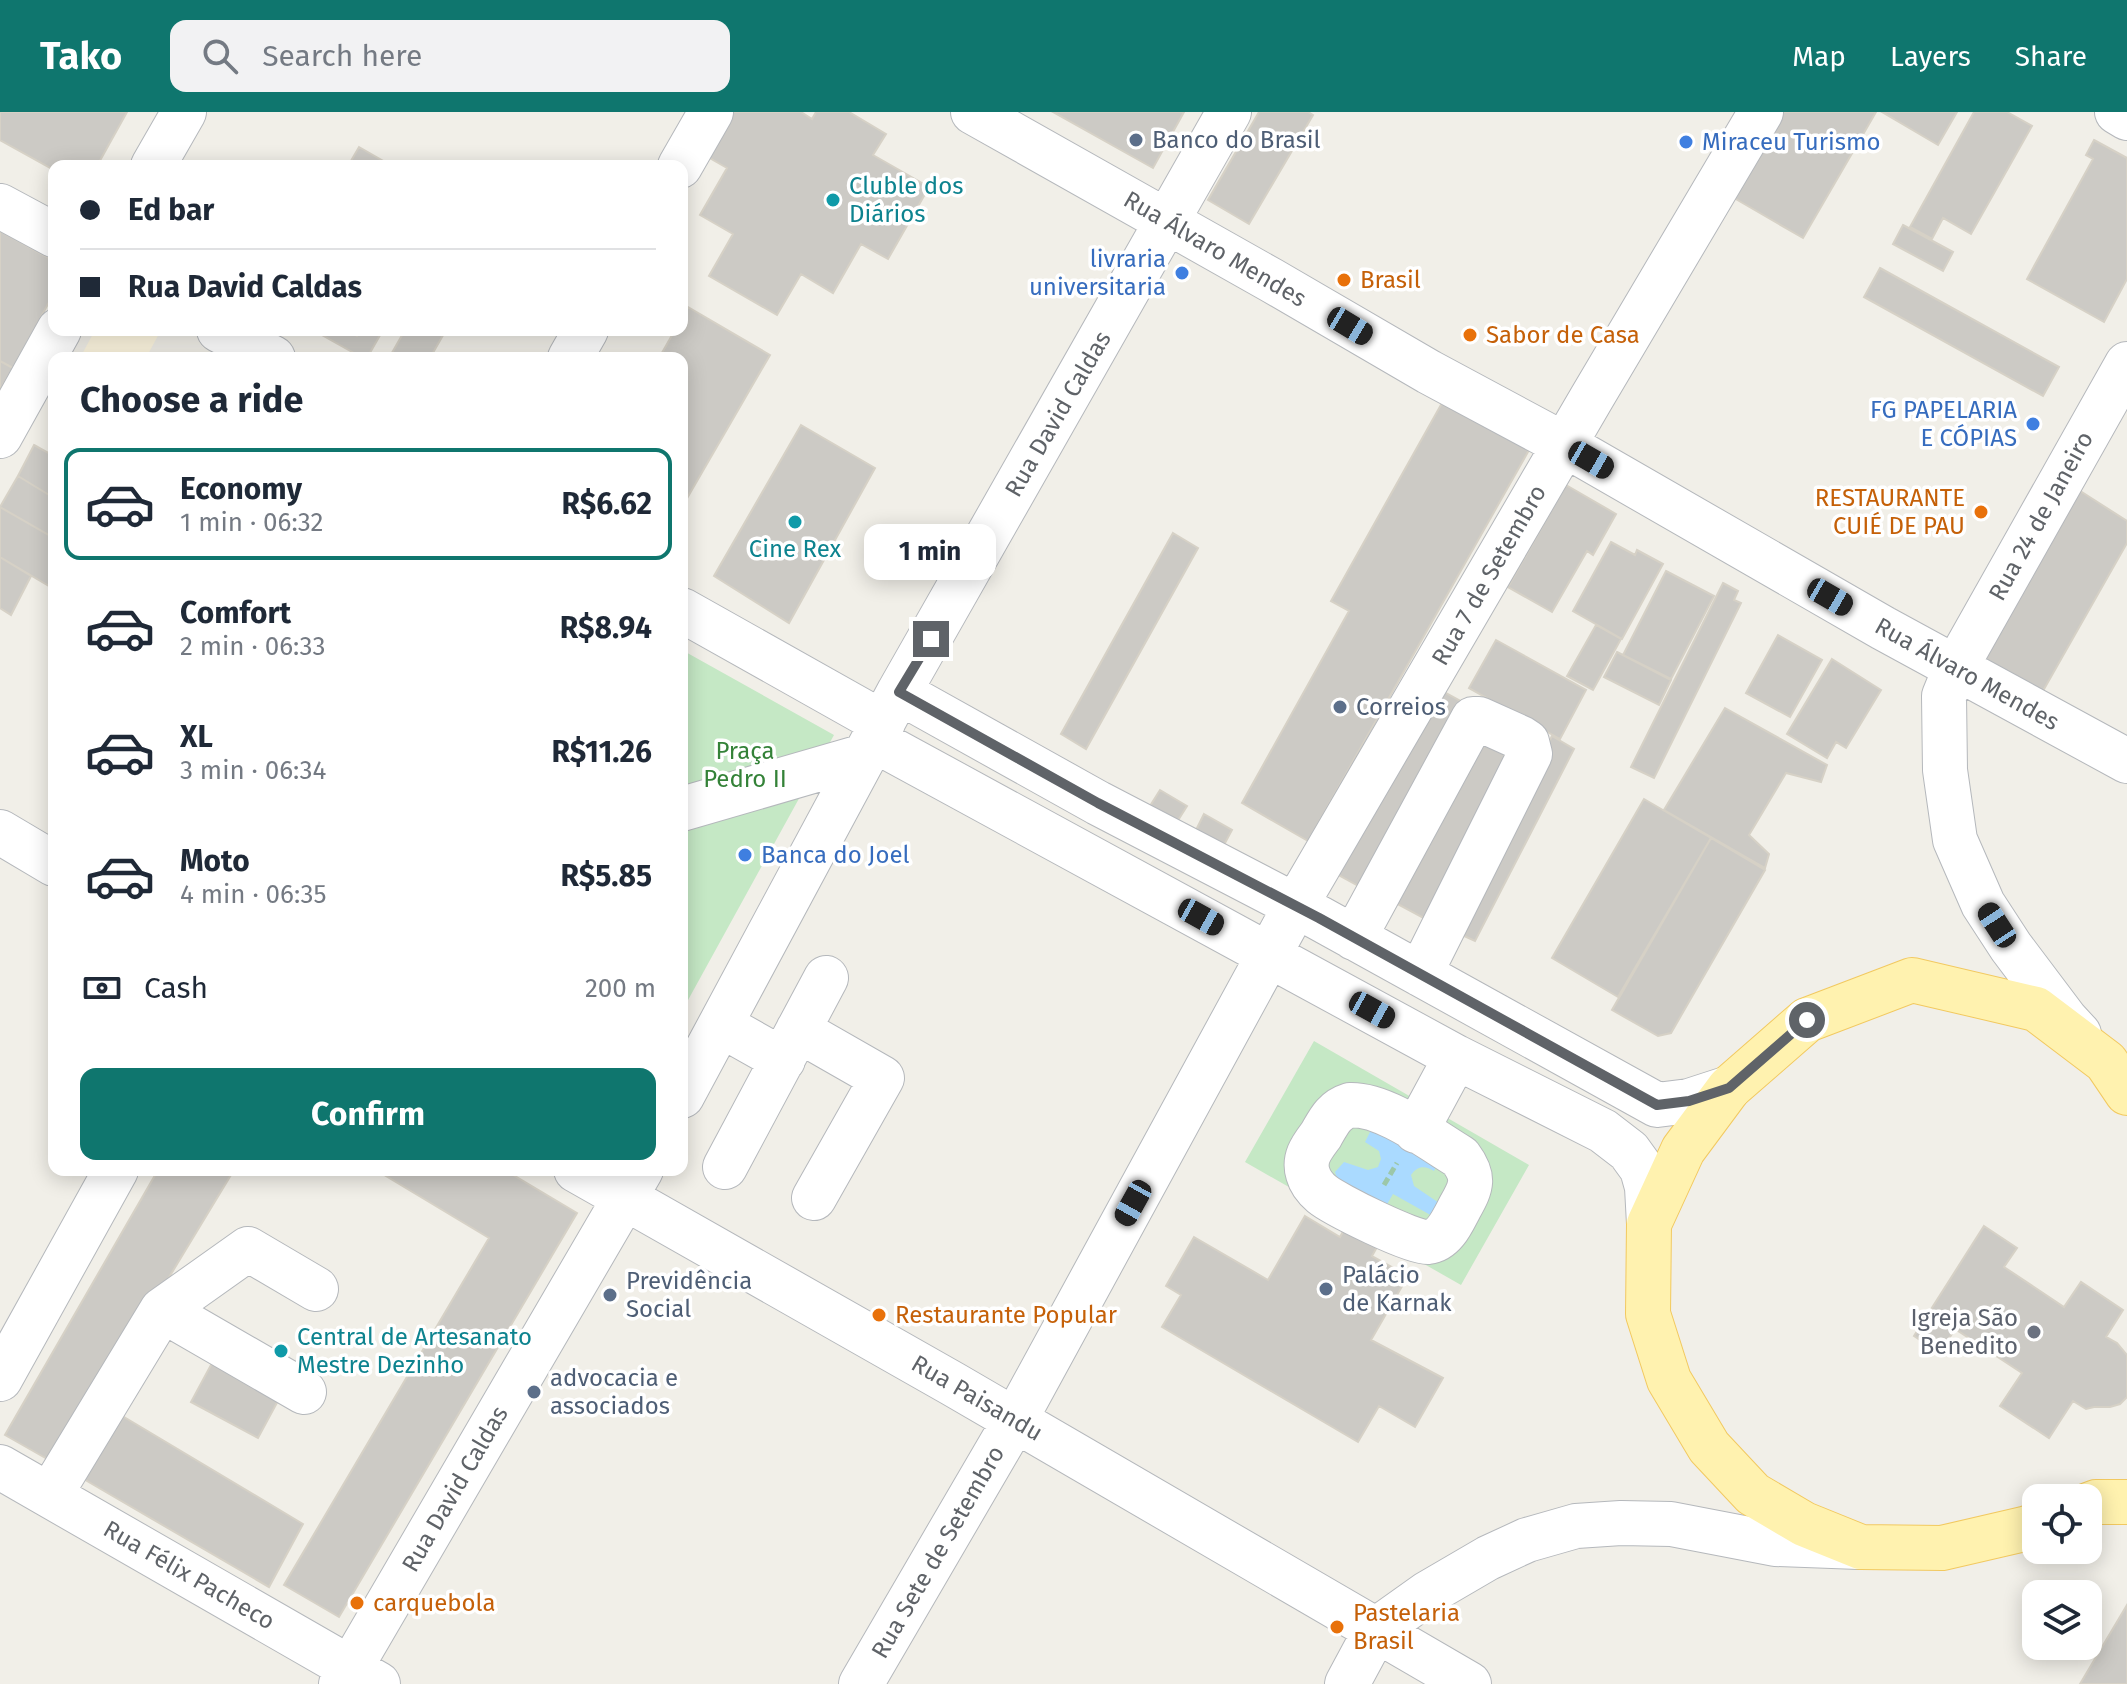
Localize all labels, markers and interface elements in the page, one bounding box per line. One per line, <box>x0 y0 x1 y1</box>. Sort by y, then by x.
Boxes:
search box <box>170 20 730 92</box>
text: Tako <box>40 33 122 79</box>
icon: search <box>198 34 242 78</box>
text: Search here <box>262 38 422 74</box>
text: Map <box>1792 40 1846 73</box>
text: Layers <box>1890 40 1971 73</box>
text: Share <box>2015 40 2087 73</box>
place label: Banco do Brasil <box>1152 126 1321 154</box>
place label: Miraceu Turismo <box>1702 128 1881 156</box>
marker: Banco do Brasil <box>1127 131 1145 149</box>
marker: Miraceu Turismo <box>1677 133 1695 151</box>
place label: Cluble dos Diários <box>849 172 963 228</box>
street label: Rua Álvaro Mendes <box>1119 184 1312 313</box>
marker: Cluble dos Diários <box>824 191 842 209</box>
text: Ed bar <box>128 192 214 228</box>
place label: livraria universitaria <box>1029 245 1166 301</box>
marker: livraria universitaria <box>1173 264 1191 282</box>
place label: Brasil <box>1360 266 1421 294</box>
text: Rua David Caldas <box>128 269 362 305</box>
marker: Brasil <box>1335 271 1353 289</box>
car <box>1323 303 1377 349</box>
place label: Sabor de Casa <box>1486 321 1640 349</box>
street label: Rua David Caldas <box>999 326 1117 502</box>
marker: Sabor de Casa <box>1461 326 1479 344</box>
text: Choose a ride <box>80 378 303 422</box>
place label: FG PAPELARIA E CÓPIAS <box>1870 396 2017 452</box>
marker: FG PAPELARIA E CÓPIAS <box>2024 415 2042 433</box>
street label: Rua 24 de Janeiro <box>1983 427 2099 605</box>
car <box>1564 438 1618 482</box>
icon: car <box>84 468 156 540</box>
text: Economy <box>180 471 302 507</box>
street label: Rua 7 de Setembro <box>1426 480 1552 670</box>
place label: RESTAURANTE CUIÉ DE PAU <box>1815 484 1965 540</box>
text: R$6.62 <box>561 486 652 522</box>
marker: RESTAURANTE CUIÉ DE PAU <box>1972 503 1990 521</box>
text: 1 min · 06:32 <box>180 507 323 538</box>
marker: Cine Rex <box>786 513 804 531</box>
callout: 1 min <box>865 523 997 579</box>
place label: Cine Rex <box>749 535 842 563</box>
text: 1 min <box>899 536 961 567</box>
car <box>1803 575 1857 619</box>
icon: car <box>84 592 156 664</box>
text: Comfort <box>180 595 291 631</box>
text: R$8.94 <box>560 610 652 646</box>
street label: Rua Álvaro Mendes <box>1870 611 2064 736</box>
route end <box>913 621 949 657</box>
text: 2 min · 06:33 <box>180 631 325 662</box>
place label: Correios <box>1356 693 1446 721</box>
marker: Correios <box>1331 698 1349 716</box>
icon: car <box>84 716 156 788</box>
text: XL <box>180 719 213 755</box>
text: R$11.26 <box>551 734 652 770</box>
park label: Praça Pedro II <box>703 737 787 793</box>
text: 3 min · 06:34 <box>180 755 326 786</box>
icon: car <box>84 840 156 912</box>
place label: Banca do Joel <box>761 841 910 869</box>
text: Moto <box>180 843 250 879</box>
marker: Banca do Joel <box>736 846 754 864</box>
text: R$5.85 <box>561 858 652 894</box>
text: 4 min · 06:35 <box>180 879 326 910</box>
car <box>1174 895 1228 939</box>
car <box>1974 898 2020 952</box>
icon: cash <box>80 966 124 1010</box>
text: Cash <box>144 970 208 1006</box>
text: 200 m <box>585 973 656 1004</box>
car <box>1345 988 1399 1032</box>
route start <box>1789 1002 1825 1038</box>
button: Confirm <box>80 1068 656 1160</box>
car <box>1111 1176 1155 1230</box>
place label: Palácio de Karnak <box>1342 1261 1452 1317</box>
place label: Previdência Social <box>626 1267 752 1323</box>
marker: Palácio de Karnak <box>1317 1280 1335 1298</box>
marker: Previdência Social <box>601 1286 619 1304</box>
place label: Restaurante Popular <box>895 1301 1118 1329</box>
place label: Igreja São Benedito <box>1911 1304 2018 1360</box>
marker: Restaurante Popular <box>870 1306 888 1324</box>
place label: Central de Artesanato Mestre Dezinho <box>297 1323 532 1379</box>
marker: Igreja São Benedito <box>2025 1323 2043 1341</box>
marker: Central de Artesanato Mestre Dezinho <box>272 1342 290 1360</box>
street label: Rua Paisandu <box>906 1349 1048 1447</box>
place label: advocacia e associados <box>550 1364 678 1420</box>
marker: advocacia e associados <box>525 1383 543 1401</box>
street label: Rua David Caldas <box>396 1401 514 1577</box>
street label: Rua Sete de Setembro <box>866 1441 1010 1663</box>
map controls <box>2022 1484 2102 1660</box>
button: locate <box>2022 1484 2102 1564</box>
street label: Rua Félix Pacheco <box>98 1515 280 1635</box>
button: layers <box>2022 1580 2102 1660</box>
place label: carquebola <box>373 1589 495 1617</box>
marker: carquebola <box>348 1594 366 1612</box>
place label: Pastelaria Brasil <box>1353 1599 1460 1655</box>
marker: Pastelaria Brasil <box>1328 1618 1346 1636</box>

